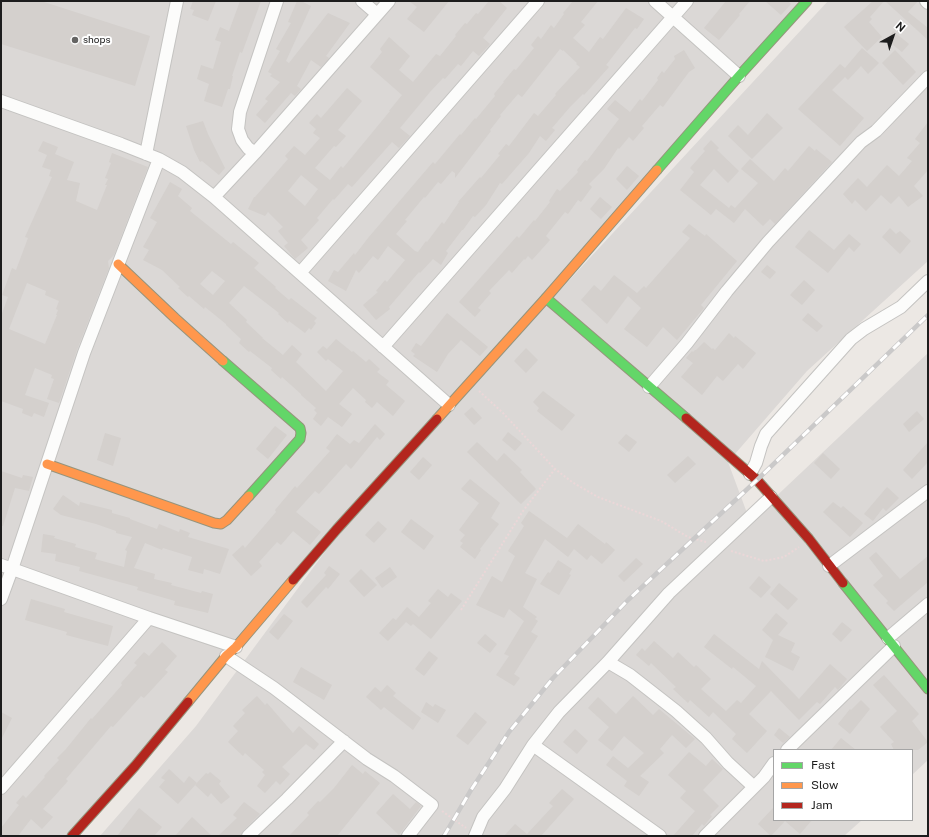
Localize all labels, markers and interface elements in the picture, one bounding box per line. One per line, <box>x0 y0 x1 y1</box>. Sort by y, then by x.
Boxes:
north arrow <box>873 16 913 56</box>
text: N <box>894 19 908 34</box>
place label: shops <box>83 34 110 46</box>
marker: shops <box>70 35 80 45</box>
legend <box>773 749 913 821</box>
text: Fast <box>811 758 835 772</box>
text: Slow <box>811 778 838 792</box>
text: Jam <box>811 798 833 812</box>

